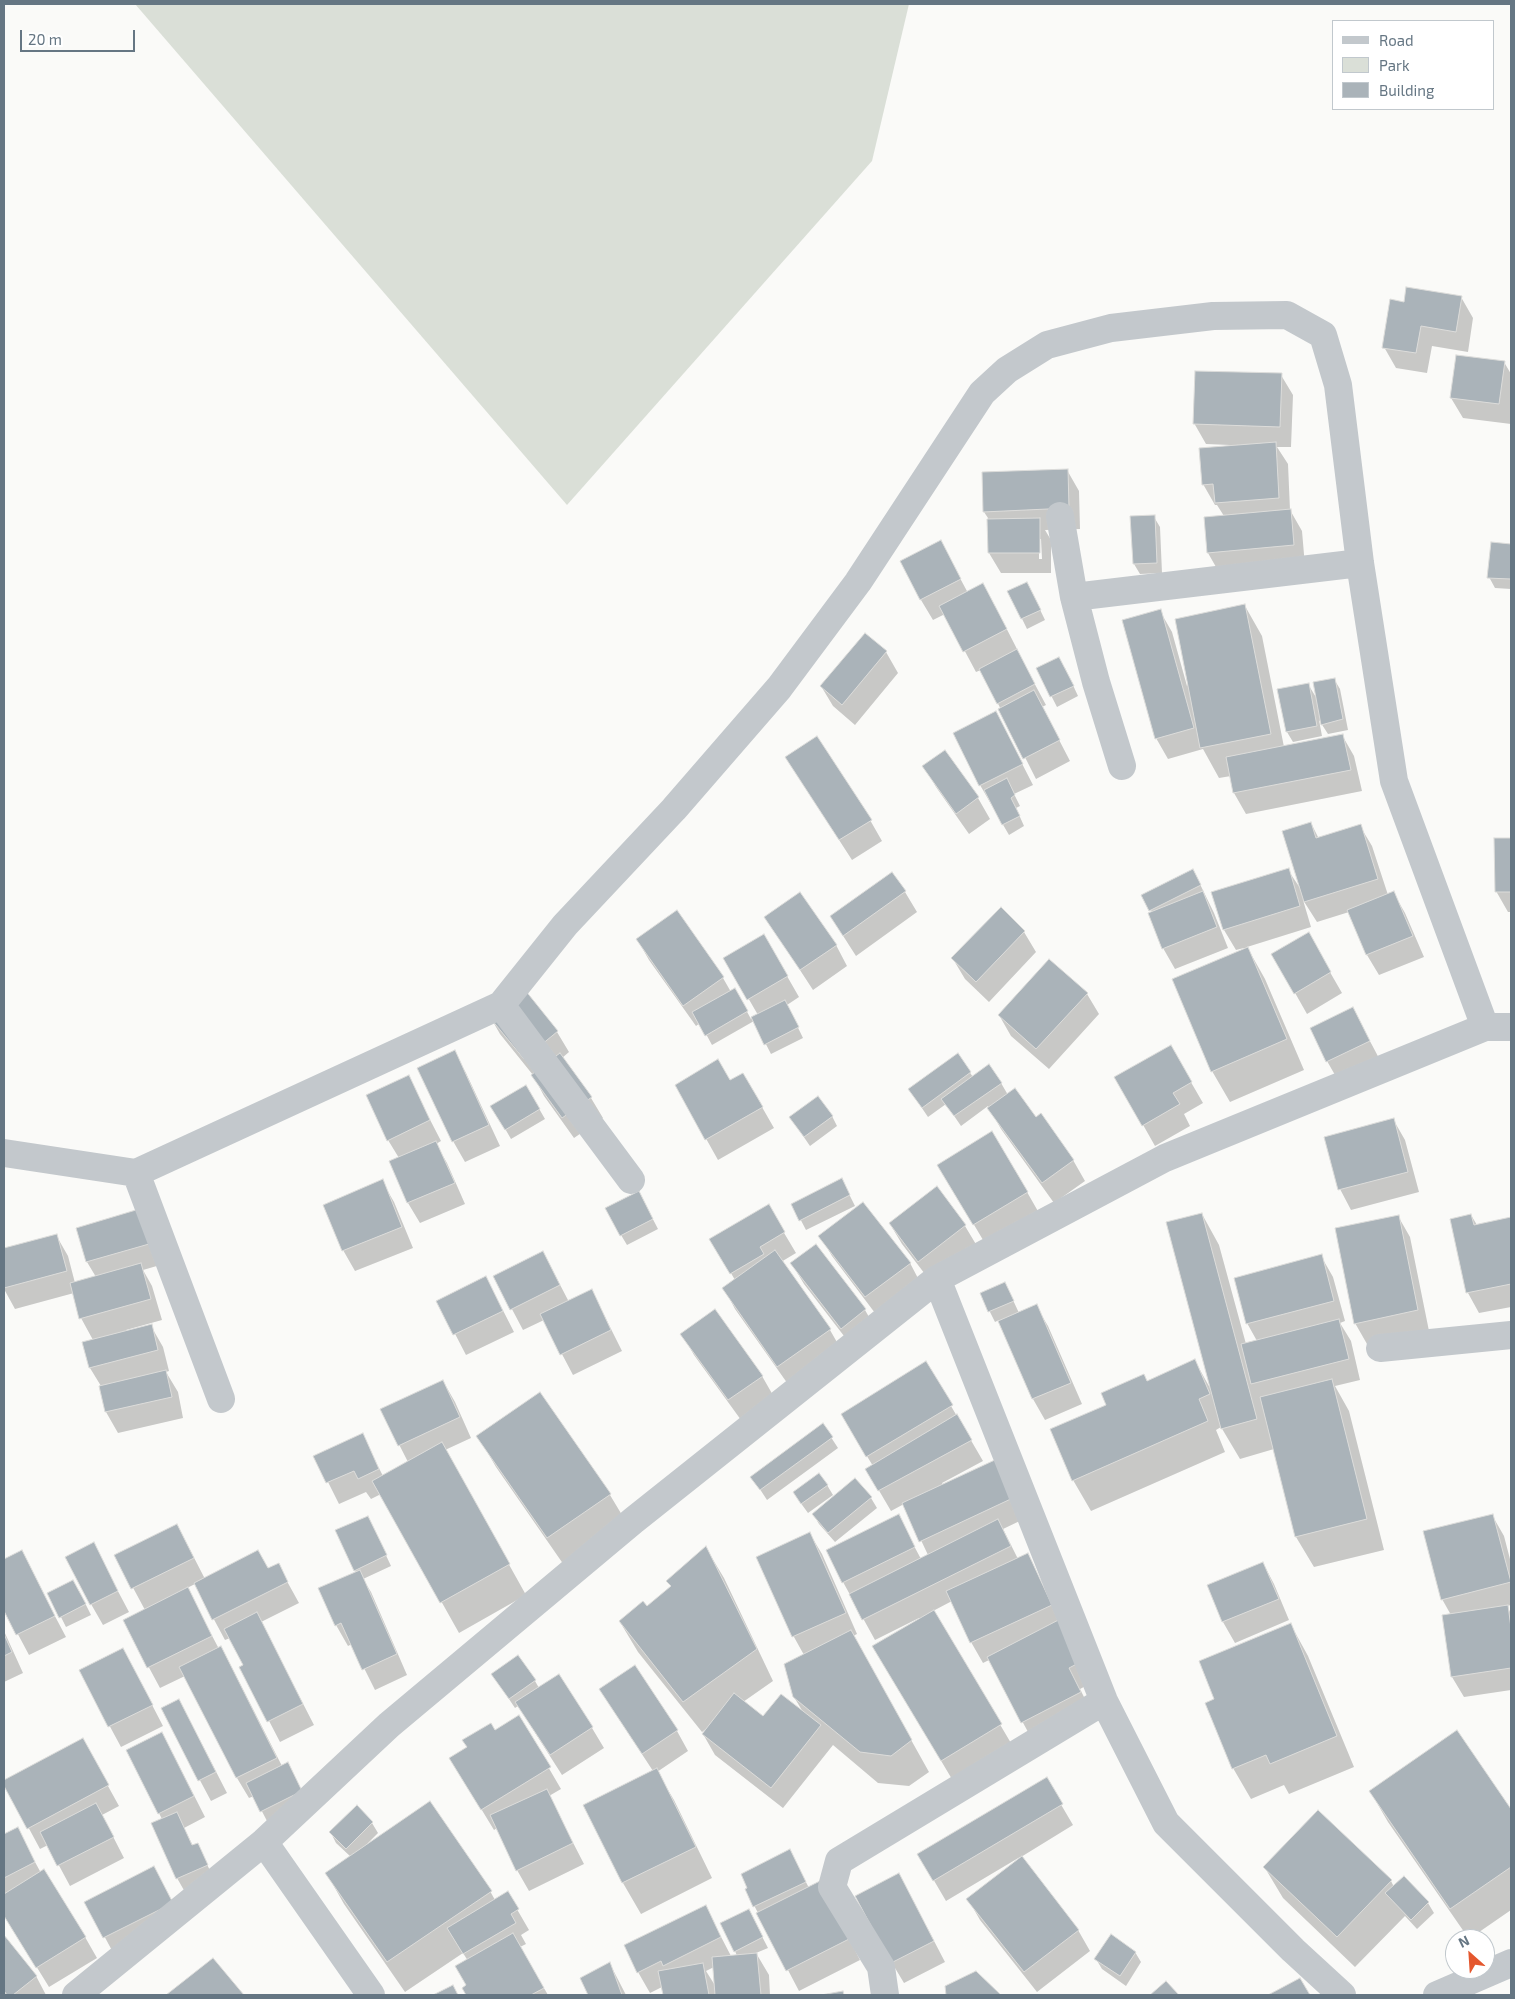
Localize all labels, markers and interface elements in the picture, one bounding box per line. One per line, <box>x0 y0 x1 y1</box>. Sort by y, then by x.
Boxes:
scale bar <box>22 20 138 52</box>
legend <box>1332 20 1495 110</box>
text: 20 m <box>28 30 62 48</box>
text: Road <box>1379 31 1414 49</box>
text: Park <box>1379 56 1410 74</box>
text: Building <box>1379 81 1434 99</box>
north arrow <box>1445 1929 1495 1979</box>
text: N <box>1455 1931 1472 1951</box>

